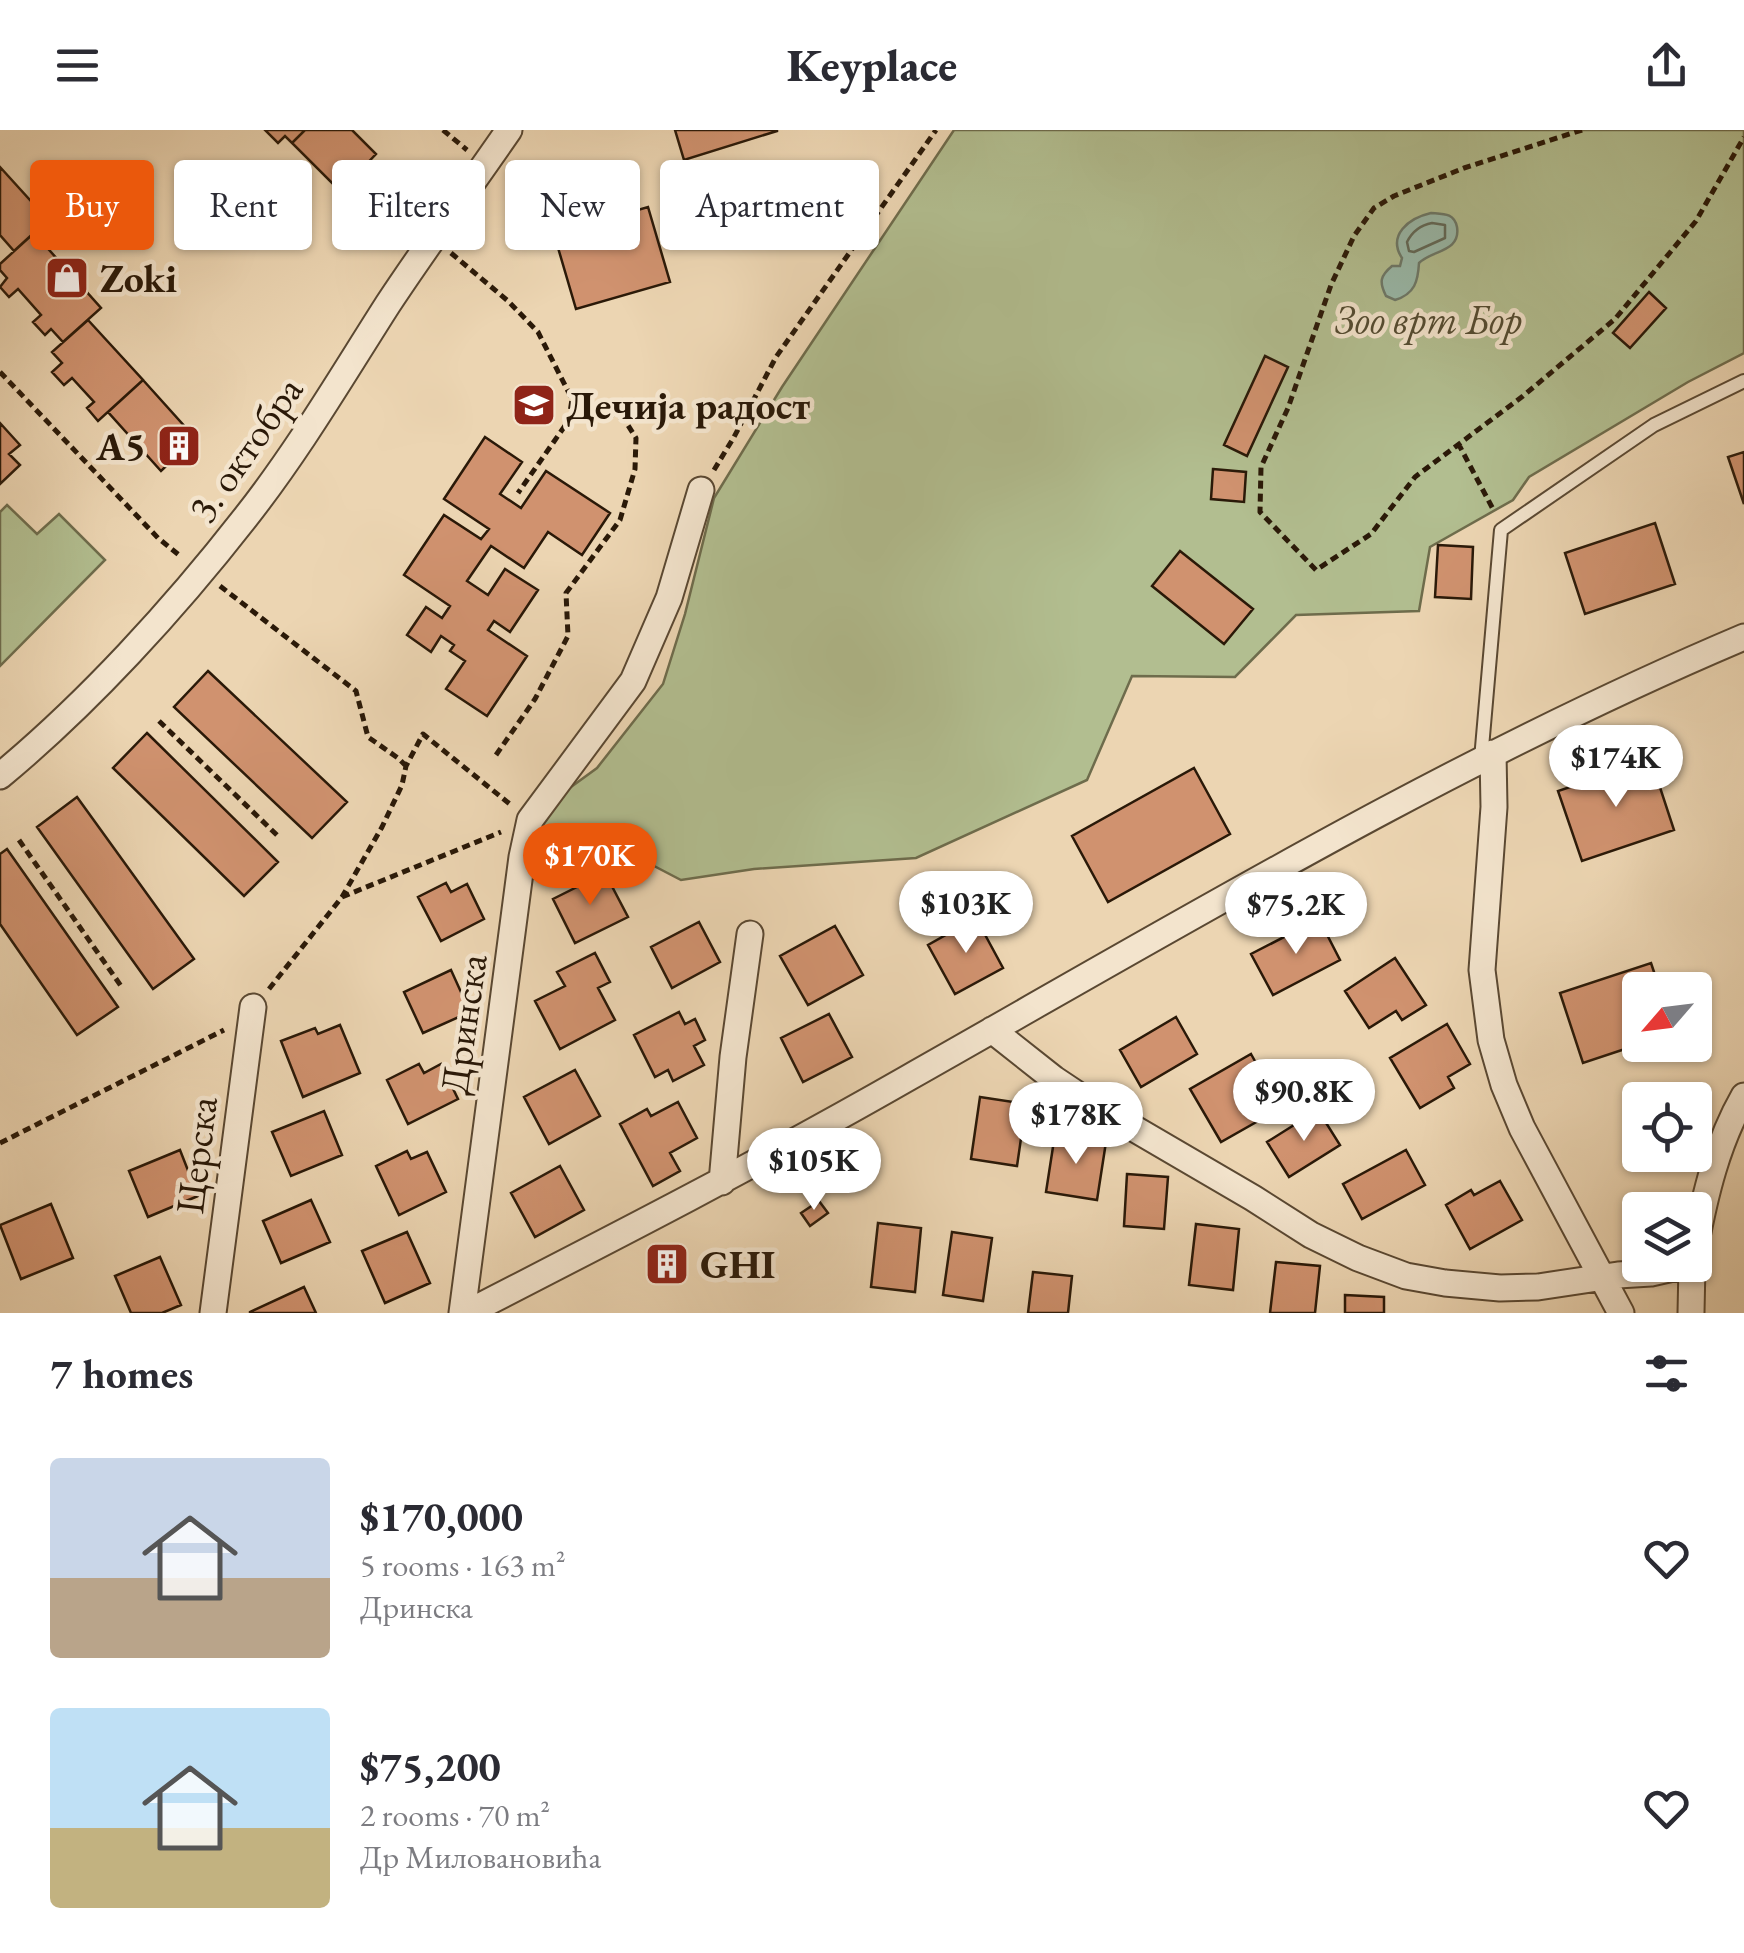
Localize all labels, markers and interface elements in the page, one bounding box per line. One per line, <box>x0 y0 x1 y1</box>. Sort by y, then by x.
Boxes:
text: Keyplace <box>787 36 957 94</box>
icon: menu <box>50 38 105 93</box>
icon: share <box>1639 38 1694 93</box>
chip: Buy <box>30 160 154 250</box>
chip: Rent <box>174 160 312 250</box>
chip: Filters <box>332 160 485 250</box>
chip: New <box>505 160 640 250</box>
chip: Apartment <box>660 160 879 250</box>
place label: Zoki <box>100 252 177 304</box>
shop icon: Zoki <box>44 255 90 301</box>
park label: Зоо врт Бор <box>1334 293 1522 345</box>
street label: 3. октобра <box>176 366 314 532</box>
place label: Дечија радост <box>566 379 810 431</box>
school or university icon: Дечија радост <box>511 382 557 428</box>
place label: A5 <box>95 420 146 472</box>
building icon: A5 <box>156 423 202 469</box>
pin: $174K <box>1546 725 1686 810</box>
text: $174K <box>1571 736 1661 778</box>
pin: $170K <box>520 823 660 908</box>
text: $170K <box>545 834 635 876</box>
pin: $103K <box>896 871 1036 956</box>
pin: $75.2K <box>1215 872 1377 957</box>
text: $103K <box>921 882 1011 924</box>
text: $75.2K <box>1247 883 1345 925</box>
street label: Дринска <box>427 950 499 1097</box>
north arrow <box>1622 972 1712 1062</box>
map controls <box>1622 972 1712 1282</box>
pin: $90.8K <box>1223 1059 1385 1144</box>
text: $90.8K <box>1255 1070 1353 1112</box>
pin: $178K <box>1006 1082 1146 1167</box>
button: locate <box>1622 1082 1712 1172</box>
street label: Церска <box>163 1093 229 1217</box>
text: $178K <box>1031 1093 1121 1135</box>
pin: $105K <box>744 1128 884 1213</box>
text: $105K <box>769 1139 859 1181</box>
button: layers <box>1622 1192 1712 1282</box>
place label: GHI <box>700 1238 775 1290</box>
building icon: GHI <box>644 1241 690 1287</box>
text: 7 homes <box>50 1346 193 1401</box>
icon: filters <box>1639 1346 1694 1401</box>
text: $170,000 <box>360 1489 523 1544</box>
icon: home <box>130 1498 250 1618</box>
icon: heart <box>1639 1531 1694 1586</box>
text: 5 rooms · 163 m² <box>360 1544 566 1586</box>
text: Дринска <box>360 1586 473 1628</box>
text: $75,200 <box>360 1739 501 1794</box>
icon: home <box>130 1748 250 1868</box>
icon: heart <box>1639 1781 1694 1836</box>
text: 2 rooms · 70 m² <box>360 1794 550 1836</box>
text: Др Миловановића <box>360 1836 601 1878</box>

